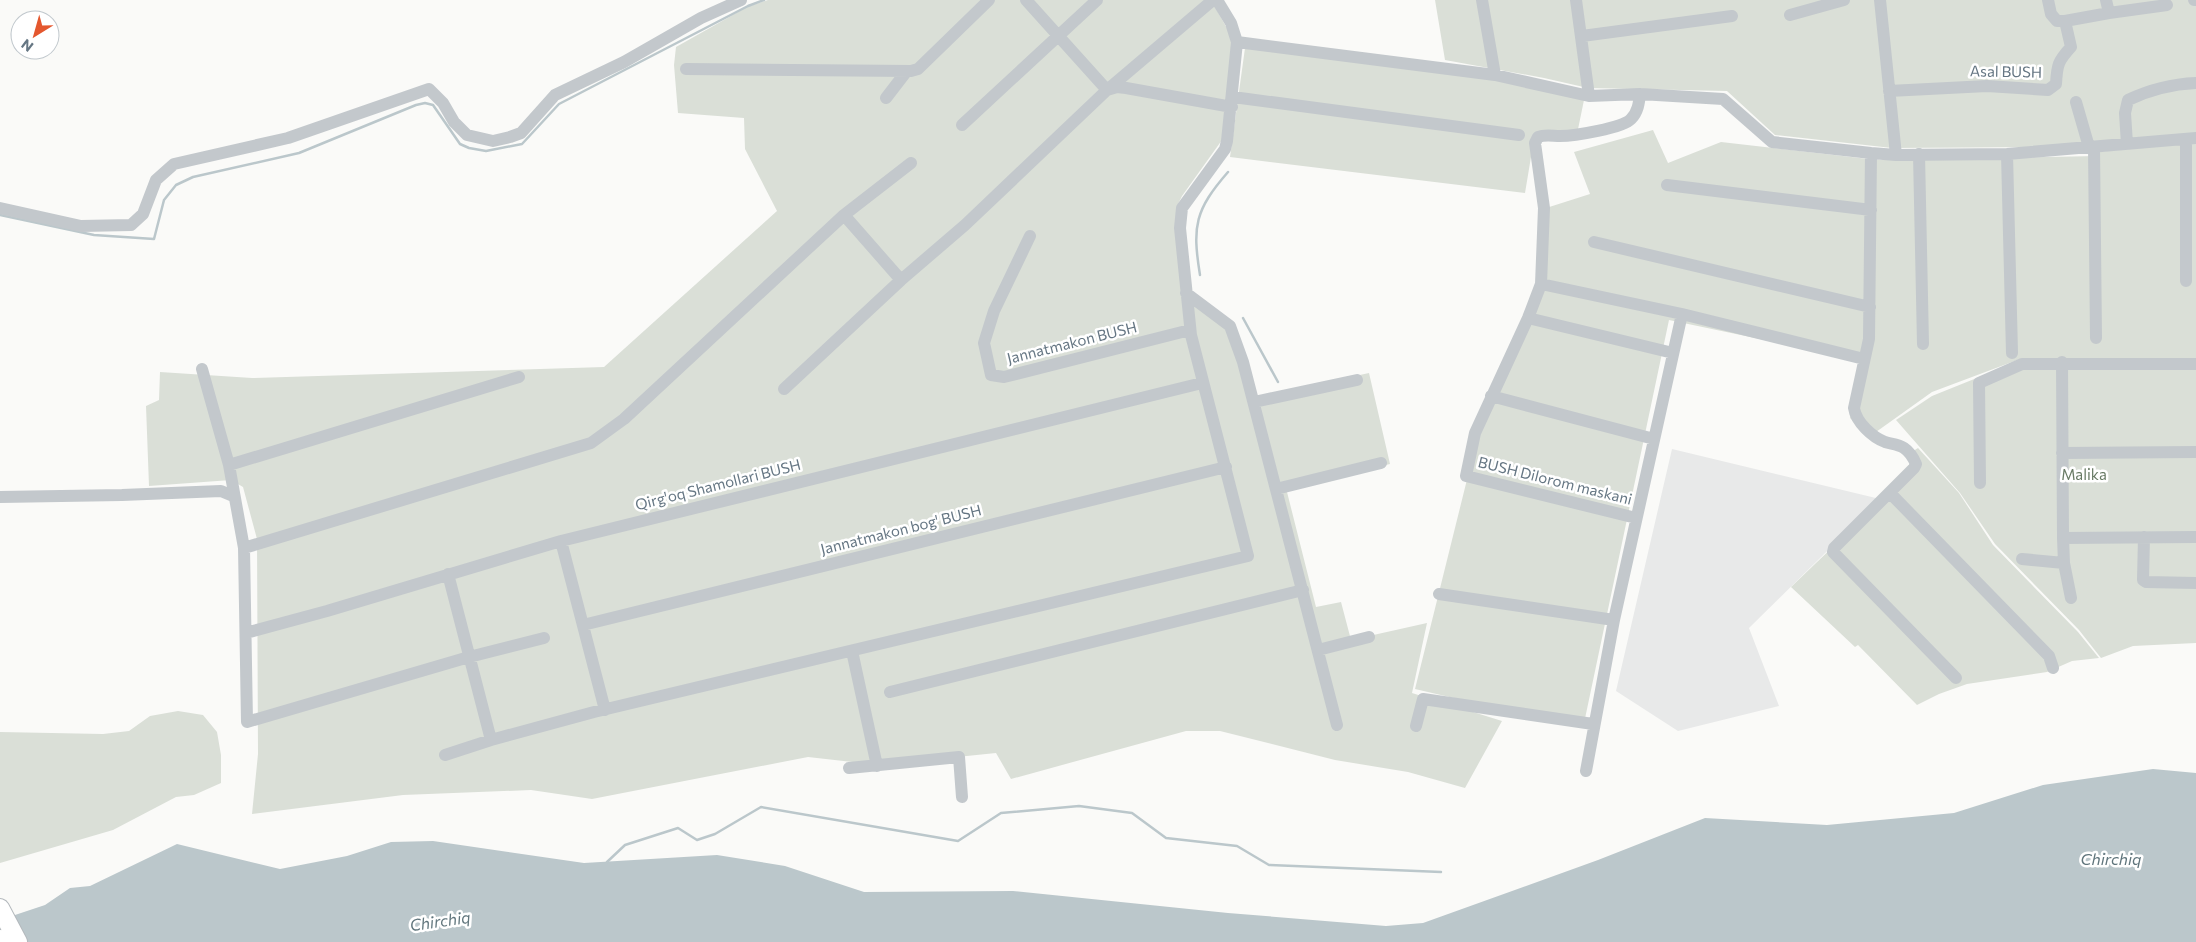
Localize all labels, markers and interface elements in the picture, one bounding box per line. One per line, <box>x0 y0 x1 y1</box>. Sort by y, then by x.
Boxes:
north arrow <box>10 10 60 60</box>
text: N <box>18 36 36 56</box>
street label: Asal BUSH <box>1970 61 2042 81</box>
street label: Jannatmakon BUSH <box>1005 317 1139 367</box>
street label: BUSH Dilorom maskani <box>1476 452 1634 508</box>
street label: Qirg'oq Shamollari BUSH <box>633 455 802 513</box>
park label: Malika <box>2061 465 2107 483</box>
street label: Jannatmakon bog' BUSH <box>818 500 983 558</box>
water label: Chirchiq <box>2081 849 2141 868</box>
water label: Chirchiq <box>408 907 471 934</box>

